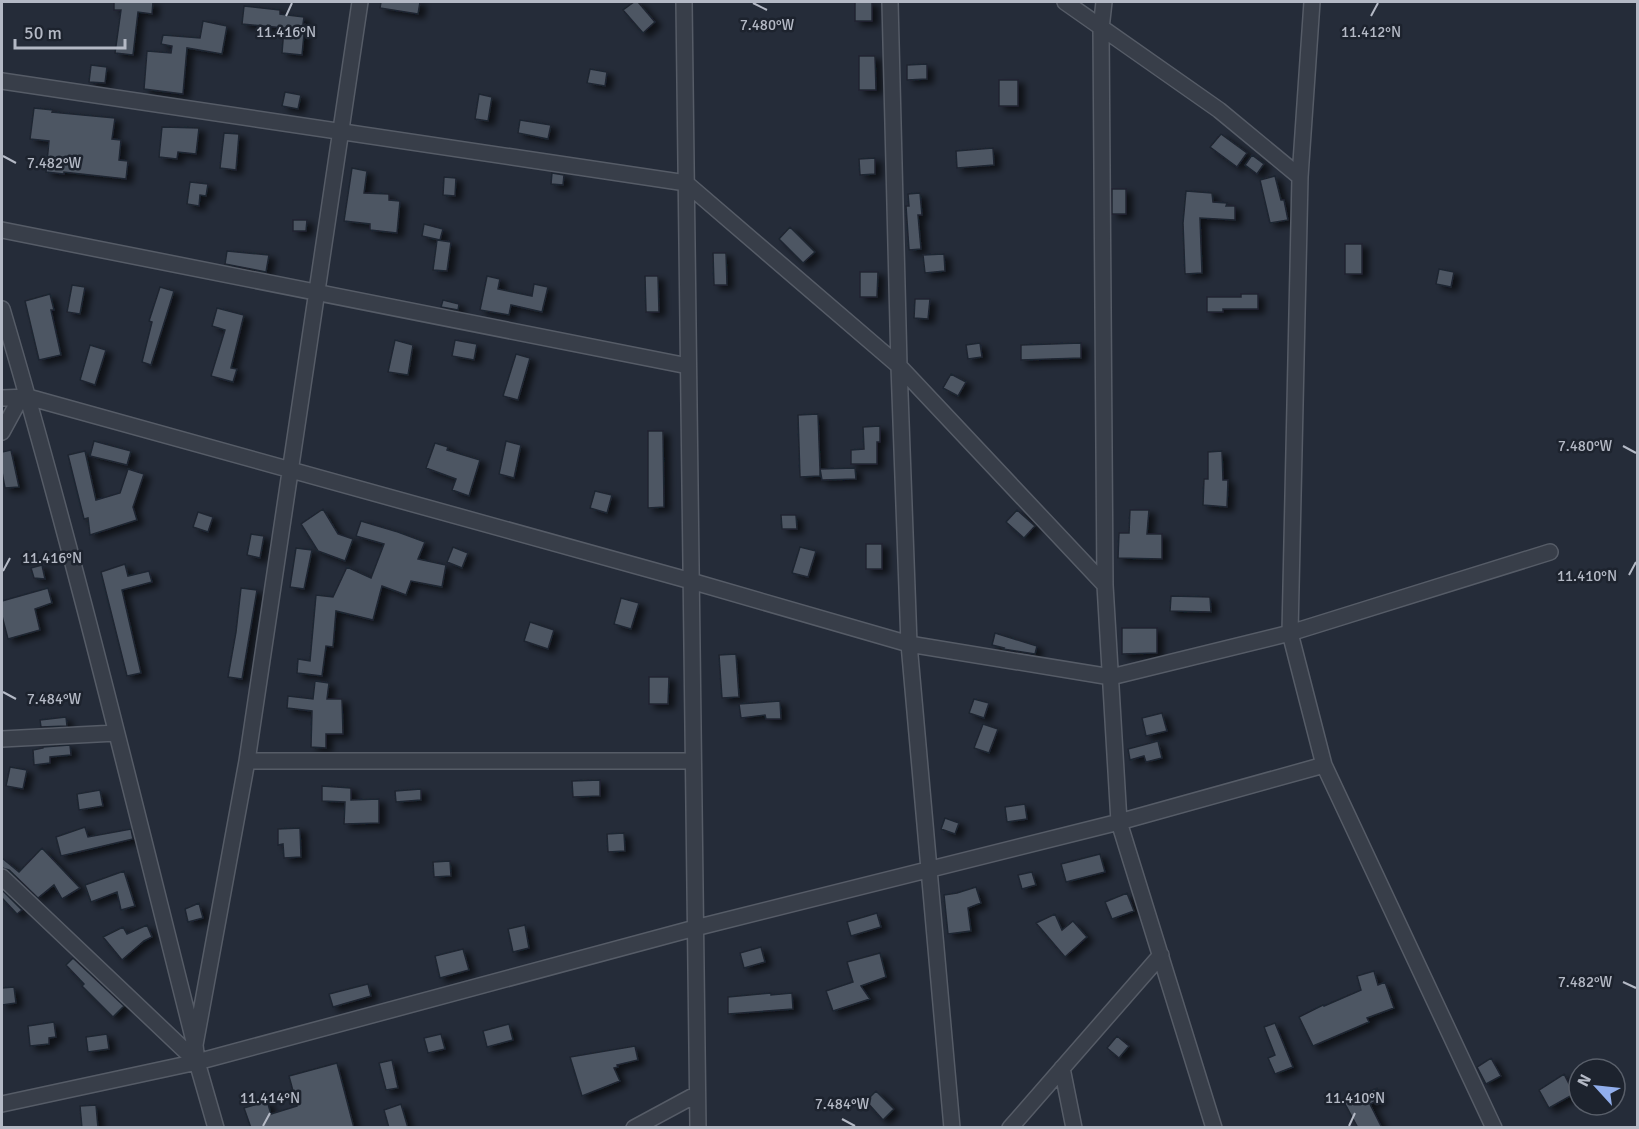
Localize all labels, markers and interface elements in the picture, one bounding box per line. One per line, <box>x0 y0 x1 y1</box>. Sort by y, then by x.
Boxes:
scale bar <box>15 12 124 50</box>
text: 7.480°W <box>740 16 795 34</box>
text: 50 m <box>24 22 62 44</box>
text: 11.416°N <box>256 23 316 41</box>
text: 11.412°N <box>1341 23 1401 41</box>
text: 7.482°W <box>27 154 82 172</box>
text: 7.480°W <box>1558 437 1613 455</box>
text: 11.416°N <box>22 549 82 567</box>
text: 11.410°N <box>1557 567 1617 585</box>
text: 7.484°W <box>27 690 82 708</box>
text: 7.482°W <box>1558 973 1613 991</box>
north arrow <box>1567 1057 1627 1117</box>
text: N <box>1573 1071 1596 1090</box>
text: 11.414°N <box>240 1089 300 1107</box>
text: 11.410°N <box>1325 1089 1385 1107</box>
text: 7.484°W <box>815 1095 870 1113</box>

